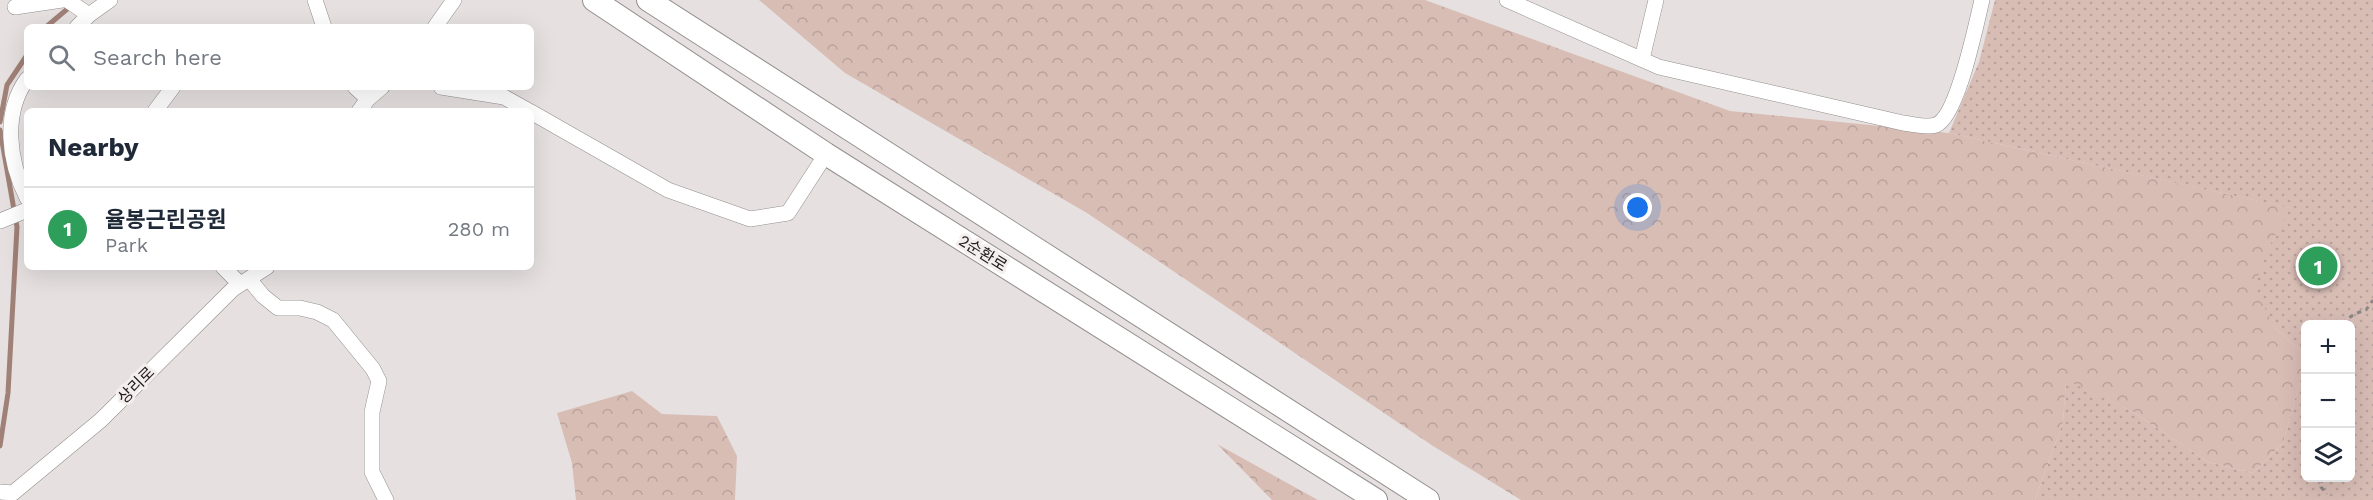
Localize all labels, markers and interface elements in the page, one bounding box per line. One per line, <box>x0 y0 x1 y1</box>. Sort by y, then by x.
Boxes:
search box <box>24 24 534 90</box>
icon: search <box>45 41 78 74</box>
text: Search here <box>93 45 222 70</box>
text: Nearby <box>48 132 139 162</box>
your location <box>1623 193 1652 222</box>
text: 율봉근린공원 <box>105 207 226 232</box>
text: 1 <box>63 217 72 241</box>
text: 280 m <box>448 217 510 241</box>
street label: 2순환로 <box>955 231 1011 275</box>
text: Park <box>105 233 148 257</box>
pin: 1 <box>2298 244 2338 288</box>
map controls <box>2301 320 2355 482</box>
button: + <box>2301 320 2355 374</box>
street label: 상리로 <box>114 362 159 407</box>
button: − <box>2301 374 2355 428</box>
button: layers <box>2301 428 2355 482</box>

